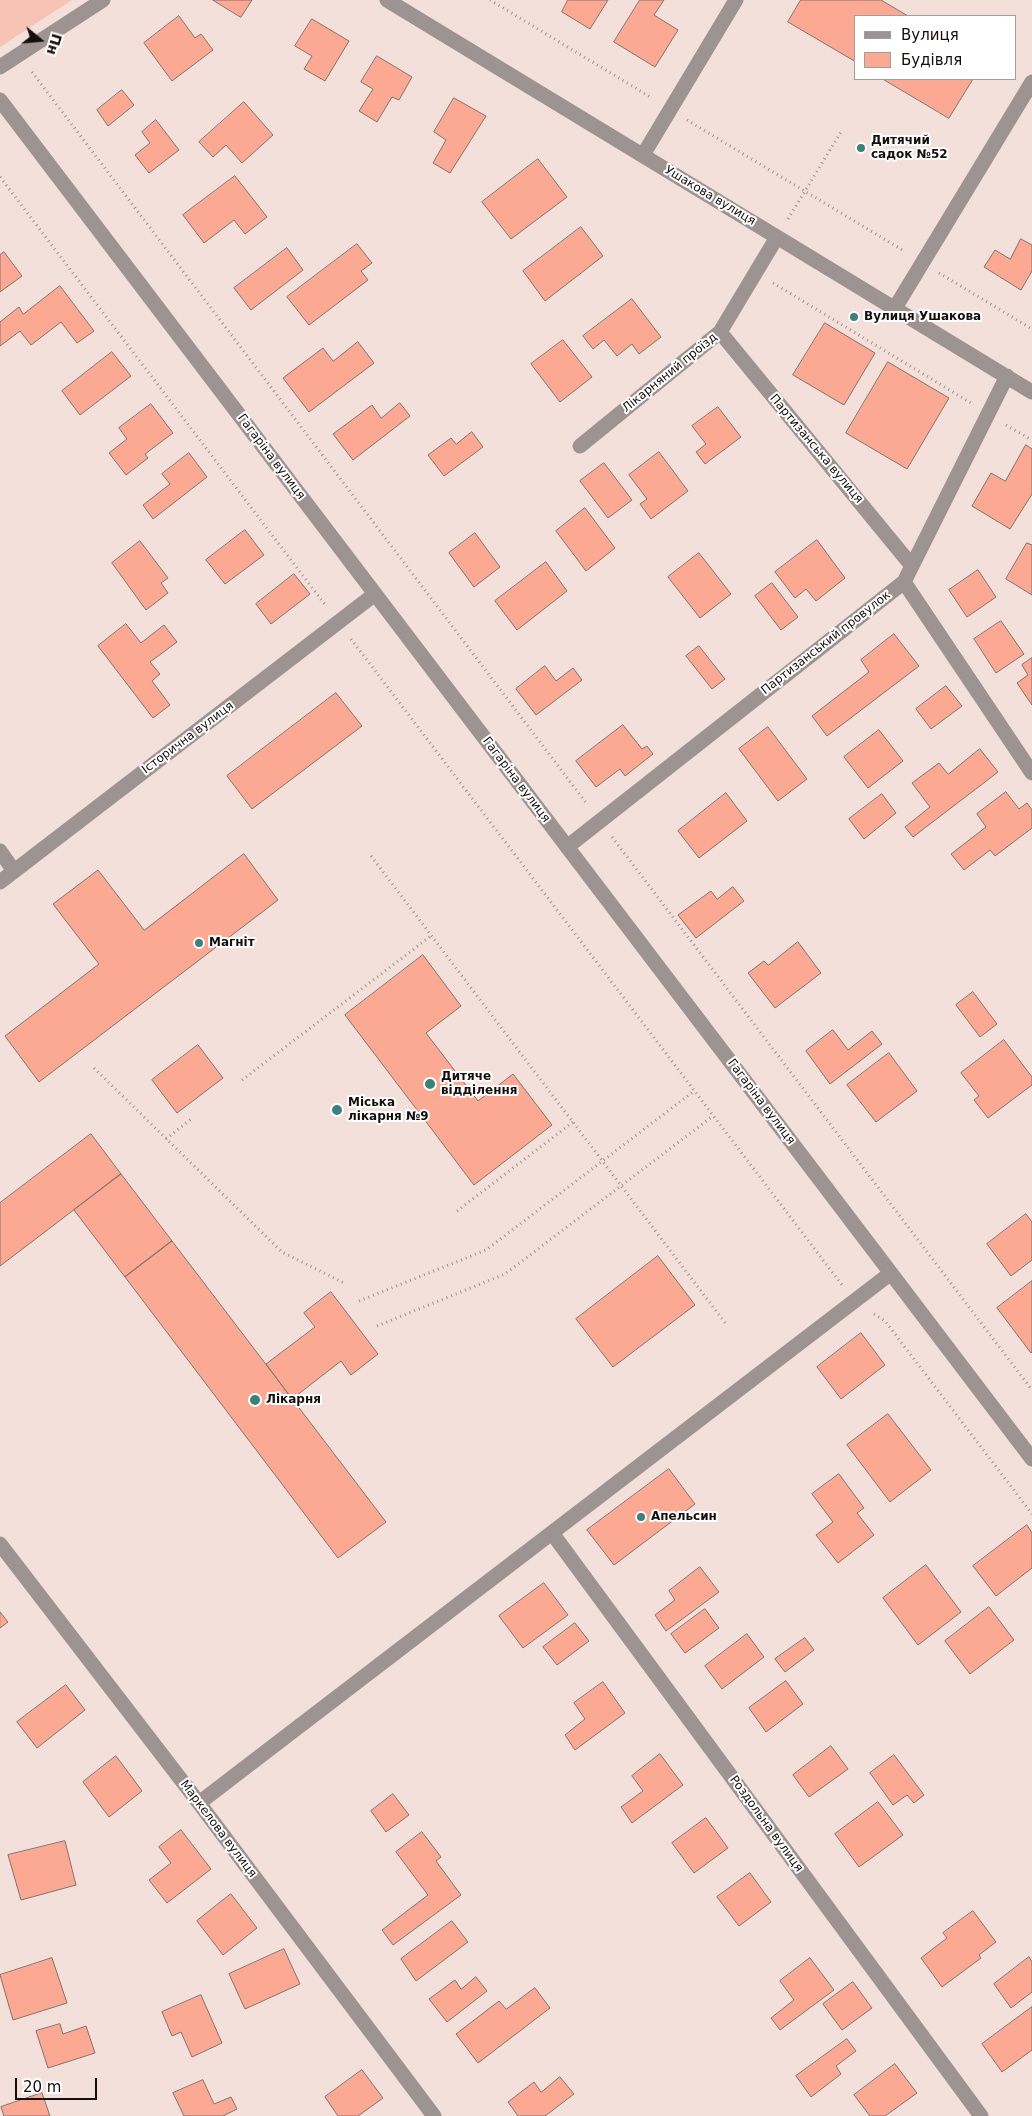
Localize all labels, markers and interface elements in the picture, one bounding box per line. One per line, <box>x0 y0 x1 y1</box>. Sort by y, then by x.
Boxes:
north arrow <box>15 15 65 65</box>
legend <box>854 15 1017 80</box>
text: Вулиця <box>901 26 959 44</box>
text: Пн <box>44 32 65 57</box>
text: Будівля <box>901 51 962 69</box>
place label: Дитячий садок №52 <box>871 134 948 162</box>
marker: Дитячий садок №52 <box>855 142 867 154</box>
street label: Ушакова вулиця <box>662 163 758 229</box>
place label: Вулиця Ушакова <box>864 310 981 324</box>
marker: Вулиця Ушакова <box>848 311 860 323</box>
street label: Лікарняний проїзд <box>620 330 720 416</box>
street label: Партизанська вулиця <box>766 392 866 506</box>
street label: Гагаріна вулиця <box>234 411 308 503</box>
street label: Партизанський провулок <box>759 588 893 698</box>
street label: Історична вулиця <box>139 699 237 777</box>
street label: Гагаріна вулиця <box>479 734 553 826</box>
place label: Магніт <box>209 936 255 950</box>
marker: Магніт <box>193 937 205 949</box>
street label: Гагаріна вулиця <box>724 1056 798 1148</box>
place label: Дитяче відділення <box>441 1070 517 1098</box>
marker: Дитяче відділення <box>423 1077 437 1091</box>
place label: Міська лікарня №9 <box>348 1096 429 1124</box>
marker: Міська лікарня №9 <box>330 1103 344 1117</box>
marker: Лікарня <box>248 1393 262 1407</box>
place label: Лікарня <box>266 1393 321 1407</box>
place label: Апельсин <box>651 1510 717 1524</box>
marker: Апельсин <box>635 1511 647 1523</box>
street label: Роздольна вулиця <box>726 1773 806 1875</box>
street label: Маркелова вулиця <box>177 1777 259 1881</box>
scale bar <box>18 2068 100 2100</box>
text: 20 m <box>23 2078 61 2096</box>

